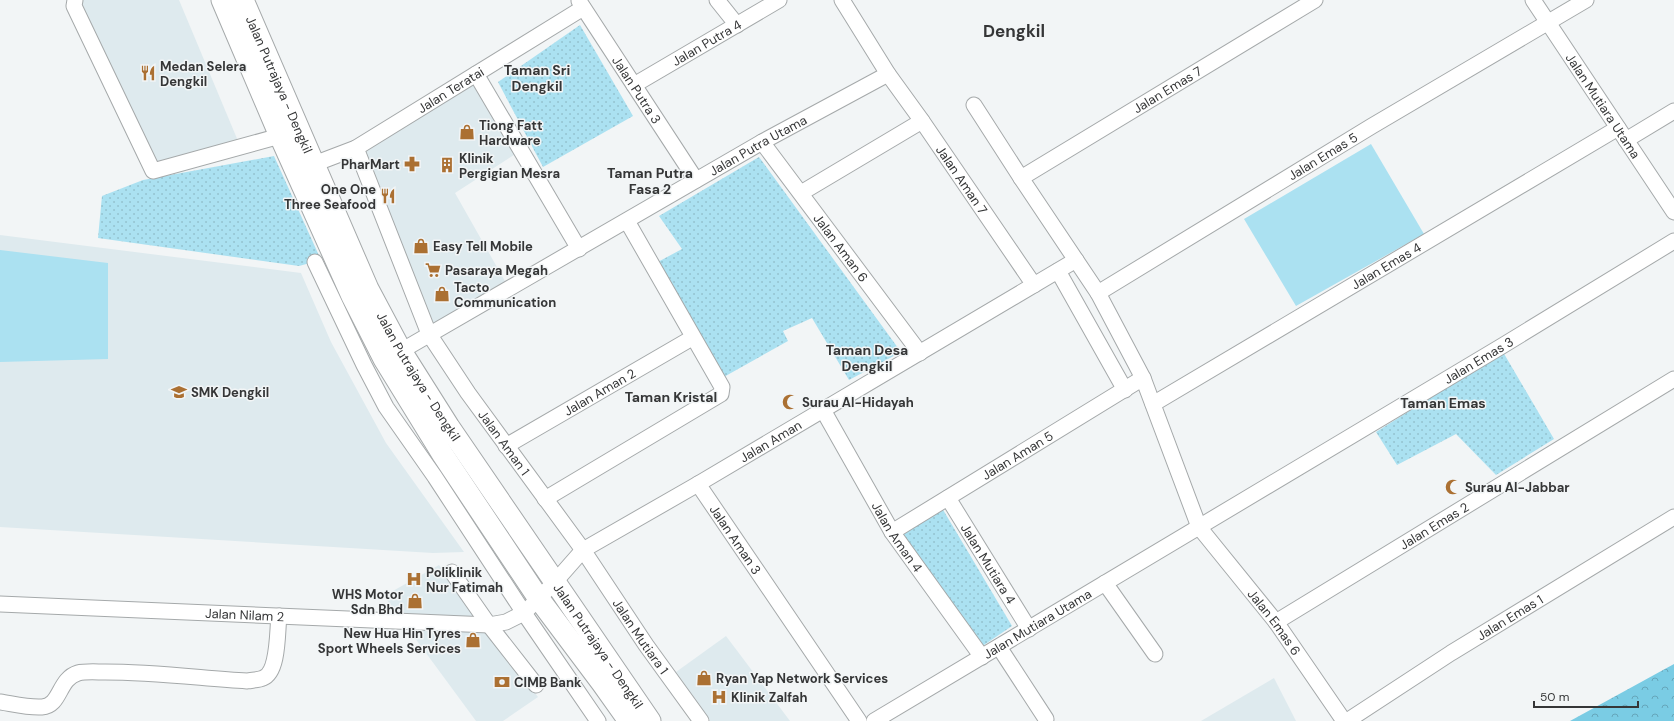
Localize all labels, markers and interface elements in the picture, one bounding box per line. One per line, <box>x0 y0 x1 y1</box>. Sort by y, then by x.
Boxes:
street label: Jalan Putrajaya - Dengkil <box>242 13 316 156</box>
street label: Jalan Putra 4 <box>669 16 745 70</box>
district label: Dengkil <box>983 20 1045 42</box>
street label: Jalan Mutiara Utama <box>1562 50 1644 162</box>
street label: Jalan Putra 3 <box>608 53 665 127</box>
place label: Medan Selera Dengkil <box>160 58 246 90</box>
district label: Taman Sri Dengkil <box>504 61 570 95</box>
street label: Jalan Emas 7 <box>1130 62 1205 117</box>
street label: Jalan Teratai <box>414 63 487 117</box>
restaurant icon: Medan Selera Dengkil <box>139 64 157 82</box>
street label: Jalan Putra Utama <box>706 111 810 180</box>
place label: Tiong Fatt Hardware <box>479 117 543 149</box>
shop icon: Tiong Fatt Hardware <box>458 123 476 141</box>
street label: Jalan Emas 5 <box>1285 129 1361 184</box>
street label: Jalan Aman 7 <box>932 142 991 218</box>
place label: Klinik Pergigian Mesra <box>459 150 560 182</box>
pharmacy icon: PharMart <box>403 155 421 173</box>
place label: PharMart <box>341 156 400 173</box>
building icon: Klinik Pergigian Mesra <box>438 156 456 174</box>
district label: Taman Putra Fasa 2 <box>607 164 693 198</box>
place label: One One Three Seafood <box>284 181 376 213</box>
restaurant icon: One One Three Seafood <box>379 187 397 205</box>
street label: Jalan Aman 6 <box>810 210 872 285</box>
shop icon: Easy Tell Mobile <box>412 237 430 255</box>
place label: Easy Tell Mobile <box>433 238 533 255</box>
street label: Jalan Emas 4 <box>1348 239 1424 293</box>
supermarket icon: Pasaraya Megah <box>424 261 442 279</box>
place label: Pasaraya Megah <box>445 262 548 279</box>
place label: Tacto Communication <box>454 279 556 311</box>
shop icon: Tacto Communication <box>433 285 451 303</box>
street label: Jalan Putrajaya - Dengkil <box>373 309 464 445</box>
street label: Jalan Emas 3 <box>1441 333 1517 388</box>
district label: Taman Desa Dengkil <box>826 341 908 375</box>
street label: Jalan Aman 2 <box>561 365 639 420</box>
school or university icon: SMK Dengkil <box>170 383 188 401</box>
place label: SMK Dengkil <box>191 384 269 401</box>
district label: Taman Kristal <box>625 388 717 406</box>
mosque icon: Surau Al-Hidayah <box>781 393 799 411</box>
place label: Surau Al-Hidayah <box>802 394 914 411</box>
district label: Taman Emas <box>1400 394 1486 412</box>
street label: Jalan Aman 1 <box>474 407 533 479</box>
street label: Jalan Aman <box>737 417 805 466</box>
street label: Jalan Aman 5 <box>979 427 1056 484</box>
mosque icon: Surau Al-Jabbar <box>1444 478 1462 496</box>
place label: Surau Al-Jabbar <box>1465 479 1570 496</box>
street label: Jalan Emas 2 <box>1396 498 1472 554</box>
street label: Jalan Aman 4 <box>868 499 926 576</box>
street label: Jalan Aman 3 <box>706 502 765 578</box>
street label: Jalan Mutiara 4 <box>957 520 1019 607</box>
place label: Poliklinik Nur Fatimah <box>426 564 503 596</box>
hospital icon: Poliklinik Nur Fatimah <box>405 570 423 588</box>
street label: Jalan Putrajaya - Dengkil <box>549 580 647 712</box>
street label: Jalan Mutiara Utama <box>980 585 1095 663</box>
place label: WHS Motor Sdn Bhd <box>332 586 404 618</box>
street label: Jalan Emas 6 <box>1244 586 1304 659</box>
street label: Jalan Emas 1 <box>1474 591 1546 644</box>
shop icon: WHS Motor Sdn Bhd <box>406 592 424 610</box>
street label: Jalan Mutiara 1 <box>609 596 672 678</box>
street label: Jalan Nilam 2 <box>205 605 285 625</box>
place label: New Hua Hin Tyres Sport Wheels Services <box>318 625 461 657</box>
shop icon: New Hua Hin Tyres Sport Wheels Services <box>464 631 482 649</box>
shop icon: Ryan Yap Network Services <box>695 669 713 687</box>
place label: Ryan Yap Network Services <box>716 670 888 687</box>
bank icon: CIMB Bank <box>493 673 511 691</box>
place label: CIMB Bank <box>514 674 582 691</box>
scale bar <box>1534 683 1638 709</box>
hospital icon: Klinik Zalfah <box>710 688 728 706</box>
place label: Klinik Zalfah <box>731 689 807 706</box>
text: 50 m <box>1540 689 1569 705</box>

